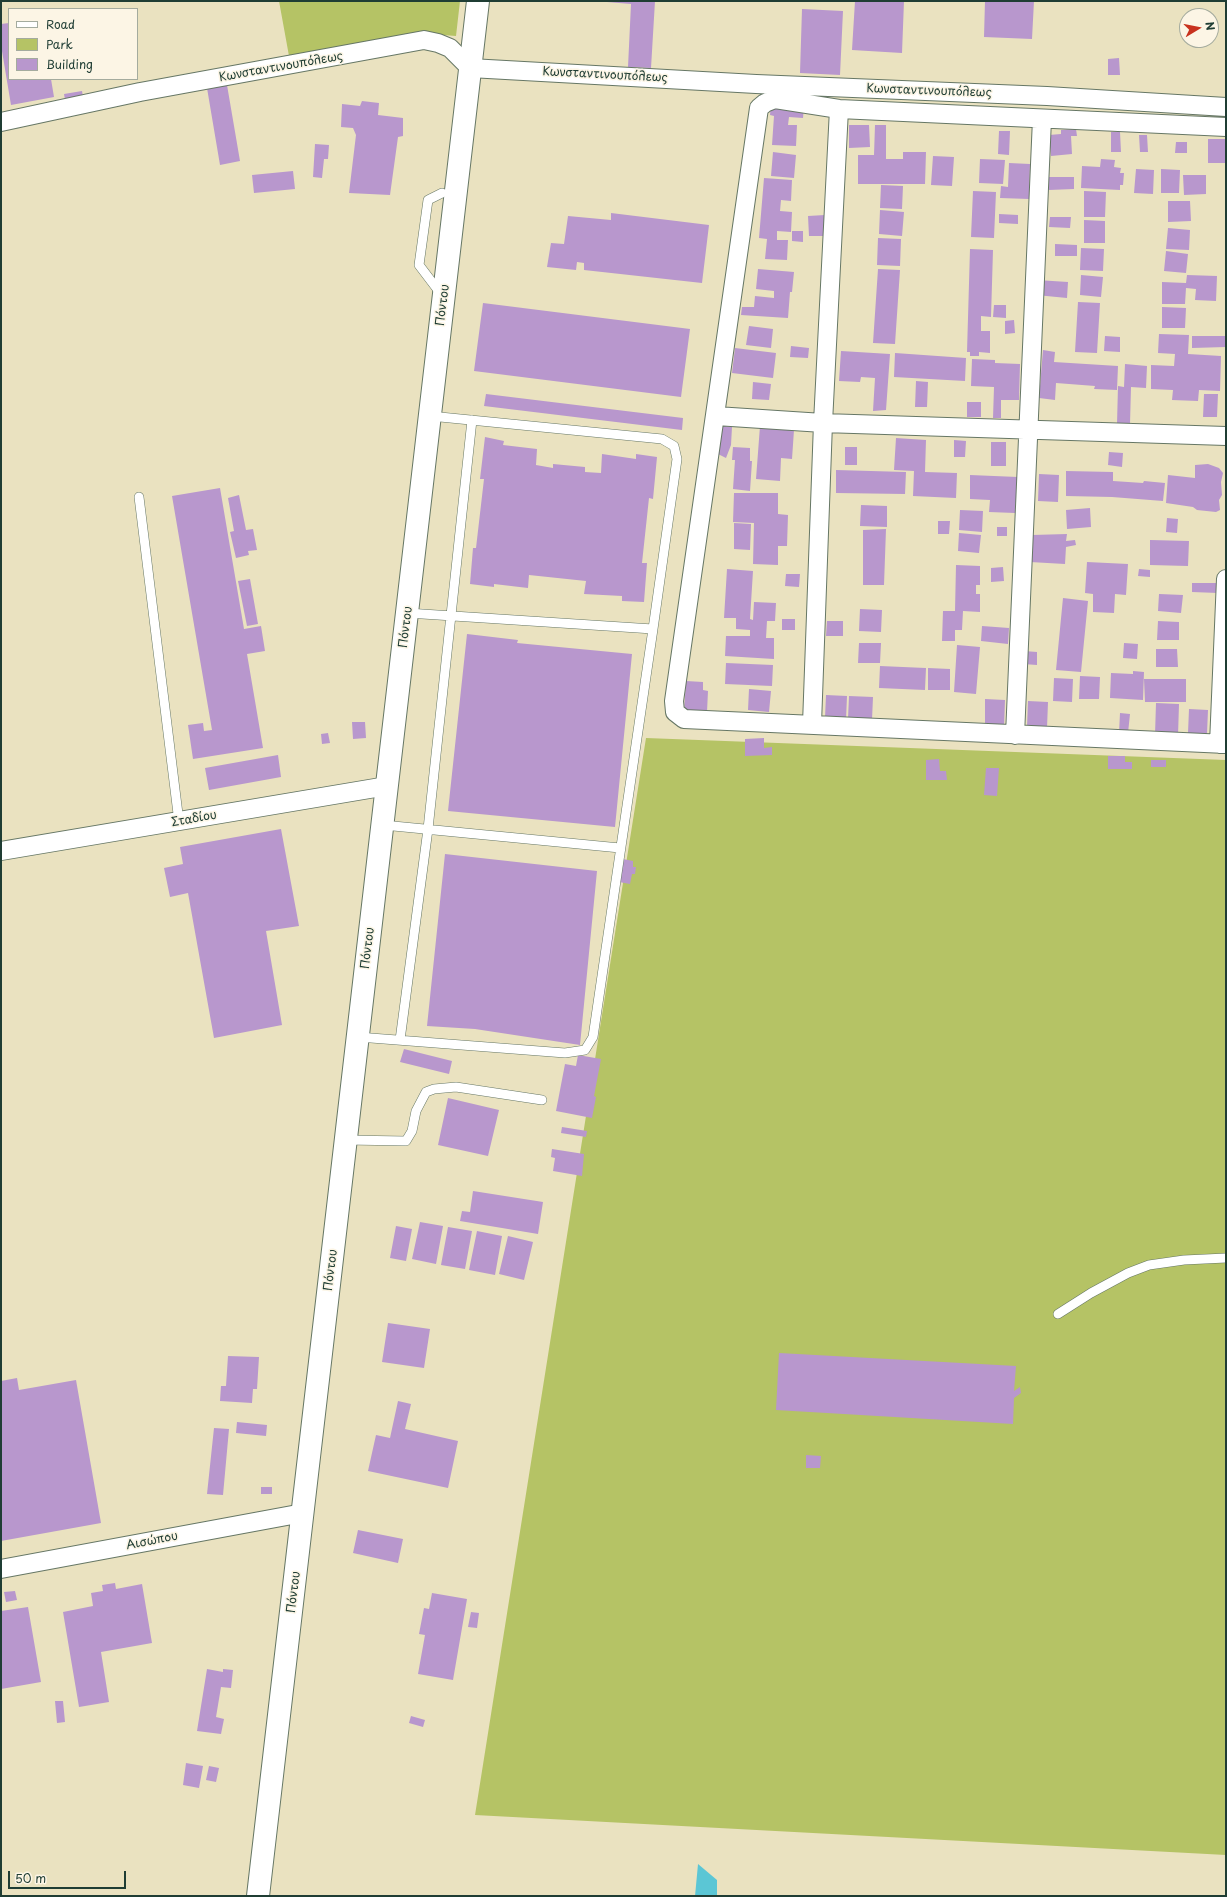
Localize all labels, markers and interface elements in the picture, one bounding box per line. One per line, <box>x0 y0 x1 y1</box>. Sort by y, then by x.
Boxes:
legend <box>8 8 138 80</box>
north arrow <box>1179 8 1219 48</box>
text: Road <box>46 15 75 33</box>
text: N <box>1201 20 1219 32</box>
text: Park <box>46 35 73 53</box>
street label: Κωνσταντινουπόλεως <box>218 49 344 85</box>
text: Building <box>46 55 93 73</box>
street label: Κωνσταντινουπόλεως <box>542 65 668 85</box>
street label: Κωνσταντινουπόλεως <box>866 82 992 100</box>
street label: Πόντου <box>433 283 453 327</box>
street label: Πόντου <box>396 605 416 649</box>
street label: Σταδίου <box>170 808 218 830</box>
street label: Πόντου <box>358 926 378 970</box>
street label: Πόντου <box>321 1248 341 1292</box>
street label: Αισώπου <box>125 1529 179 1553</box>
street label: Πόντου <box>284 1570 304 1614</box>
scale bar <box>10 1863 128 1889</box>
text: 50 m <box>15 1869 46 1887</box>

